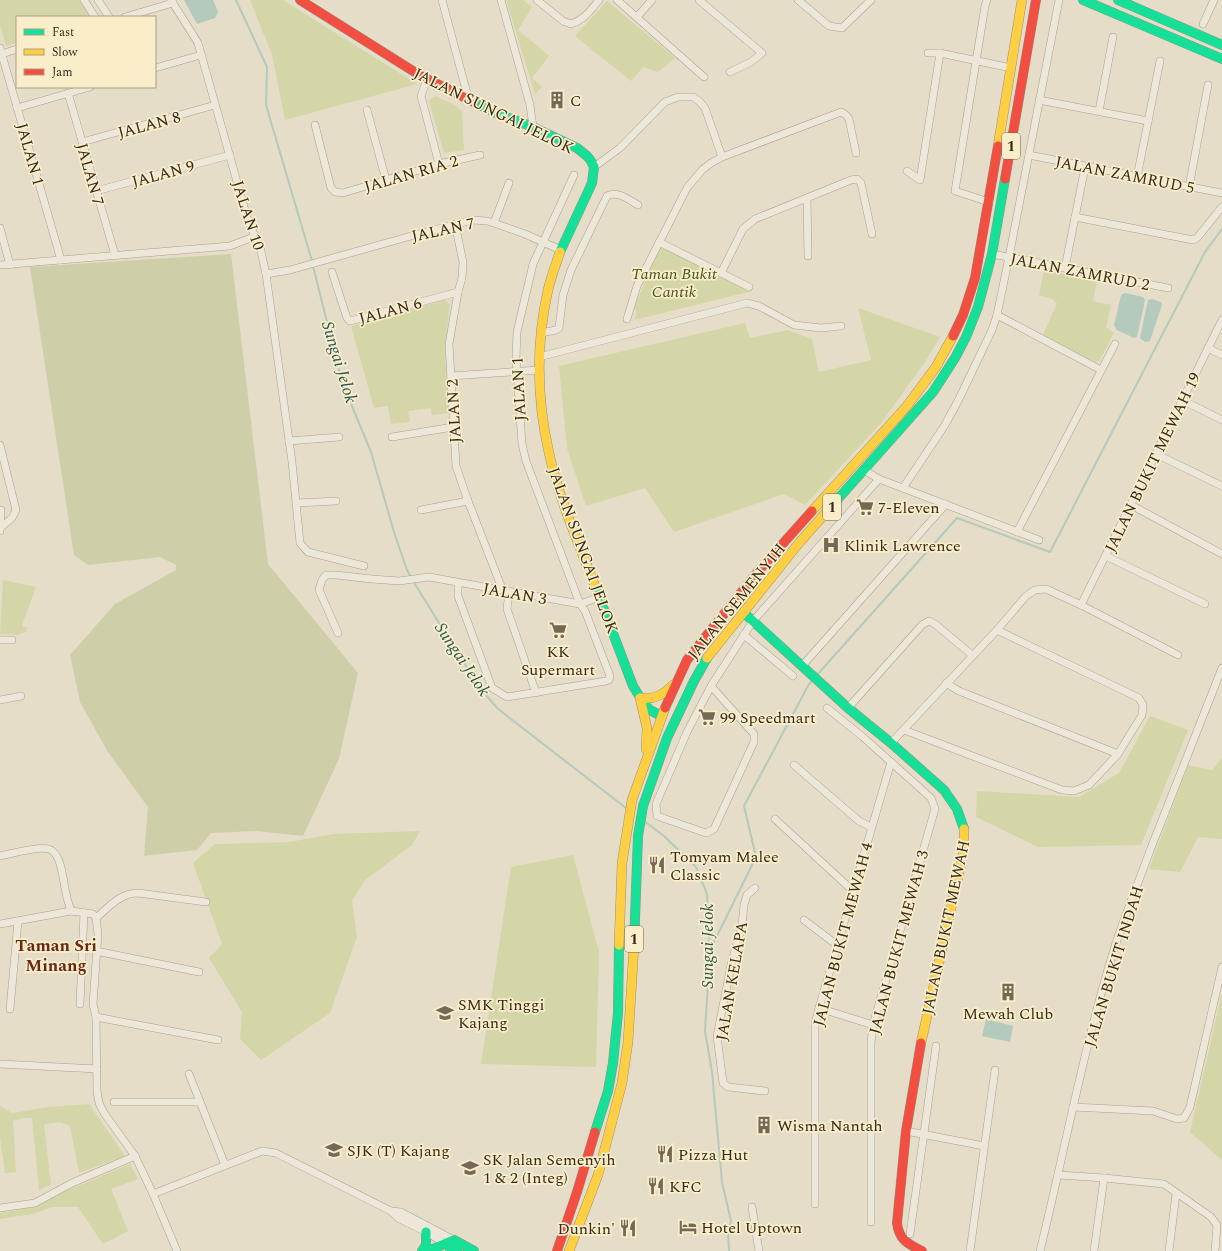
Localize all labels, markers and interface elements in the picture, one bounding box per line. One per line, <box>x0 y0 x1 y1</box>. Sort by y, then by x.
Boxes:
legend <box>16 16 156 88</box>
text: Fast <box>52 23 74 42</box>
text: Slow <box>52 43 78 62</box>
street label: JALAN SUNGAI JELOK <box>409 62 578 160</box>
text: Jam <box>52 63 73 82</box>
place label: C <box>570 89 582 113</box>
building icon: C <box>547 90 567 110</box>
street label: JALAN 8 <box>115 105 183 145</box>
street label: JALAN 1 <box>10 120 50 188</box>
road number: 1 <box>1002 133 1020 159</box>
street label: JALAN 7 <box>70 140 110 208</box>
street label: JALAN RIA 2 <box>361 149 461 199</box>
street label: JALAN ZAMRUD 5 <box>1053 150 1197 200</box>
street label: JALAN 9 <box>129 154 197 194</box>
street label: JALAN 10 <box>225 177 271 253</box>
street label: JALAN 7 <box>409 212 477 248</box>
street label: JALAN ZAMRUD 2 <box>1008 247 1152 297</box>
park label: Taman Bukit Cantik <box>631 262 718 304</box>
street label: JALAN 6 <box>356 291 424 331</box>
water label: Sungai Jelok <box>314 318 364 407</box>
street label: JALAN 1 <box>505 356 533 422</box>
street label: JALAN BUKIT MEWAH 19 <box>1099 368 1207 557</box>
street label: JALAN 2 <box>440 378 468 444</box>
street label: JALAN SUNGAI JELOK <box>542 464 625 637</box>
road number: 1 <box>823 494 841 520</box>
place label: 7-Eleven <box>878 496 940 520</box>
supermarket icon: 7-Eleven <box>855 497 875 517</box>
place label: Klinik Lawrence <box>844 534 961 558</box>
hospital icon: Klinik Lawrence <box>821 535 841 555</box>
street label: JALAN SEMENYIH <box>682 538 792 665</box>
street label: JALAN 3 <box>481 577 549 611</box>
water label: Sungai Jelok <box>428 617 497 702</box>
supermarket icon: KK Supermart <box>548 620 568 640</box>
place label: KK Supermart <box>521 640 595 682</box>
place label: 99 Speedmart <box>720 706 816 730</box>
supermarket icon: 99 Speedmart <box>697 707 717 727</box>
street label: JALAN BUKIT MEWAH <box>916 838 976 1017</box>
street label: JALAN BUKIT MEWAH 4 <box>807 840 879 1029</box>
place label: Tomyam Malee Classic <box>670 845 779 887</box>
street label: JALAN BUKIT MEWAH 3 <box>863 848 935 1037</box>
restaurant icon: Tomyam Malee Classic <box>647 855 667 875</box>
street label: JALAN BUKIT INDAH <box>1078 883 1150 1050</box>
water label: Sungai Jelok <box>695 903 721 988</box>
street label: JALAN KELAPA <box>710 920 754 1043</box>
road number: 1 <box>625 926 643 952</box>
district label: Taman Sri Minang <box>15 933 97 979</box>
building icon: Mewah Club <box>998 982 1018 1002</box>
place label: SMK Tinggi Kajang <box>458 993 545 1035</box>
place label: Mewah Club <box>963 1002 1053 1026</box>
school or university icon: SMK Tinggi Kajang <box>435 1003 455 1023</box>
place label: Wisma Nantah <box>777 1114 882 1138</box>
building icon: Wisma Nantah <box>754 1115 774 1135</box>
place label: SJK (T) Kajang <box>347 1139 450 1163</box>
school or university icon: SJK (T) Kajang <box>324 1140 344 1160</box>
place label: Pizza Hut <box>678 1143 748 1167</box>
restaurant icon: Pizza Hut <box>655 1144 675 1164</box>
place label: SK Jalan Semenyih 1 & 2 (Integ) <box>483 1148 616 1190</box>
school or university icon: SK Jalan Semenyih 1 & 2 (Integ) <box>460 1158 480 1178</box>
place label: KFC <box>669 1175 702 1199</box>
restaurant icon: KFC <box>646 1176 666 1196</box>
place label: Hotel Uptown <box>701 1216 802 1240</box>
place label: Dunkin' <box>557 1217 615 1241</box>
hotel icon: Hotel Uptown <box>678 1217 698 1237</box>
restaurant icon: Dunkin' <box>618 1218 638 1238</box>

